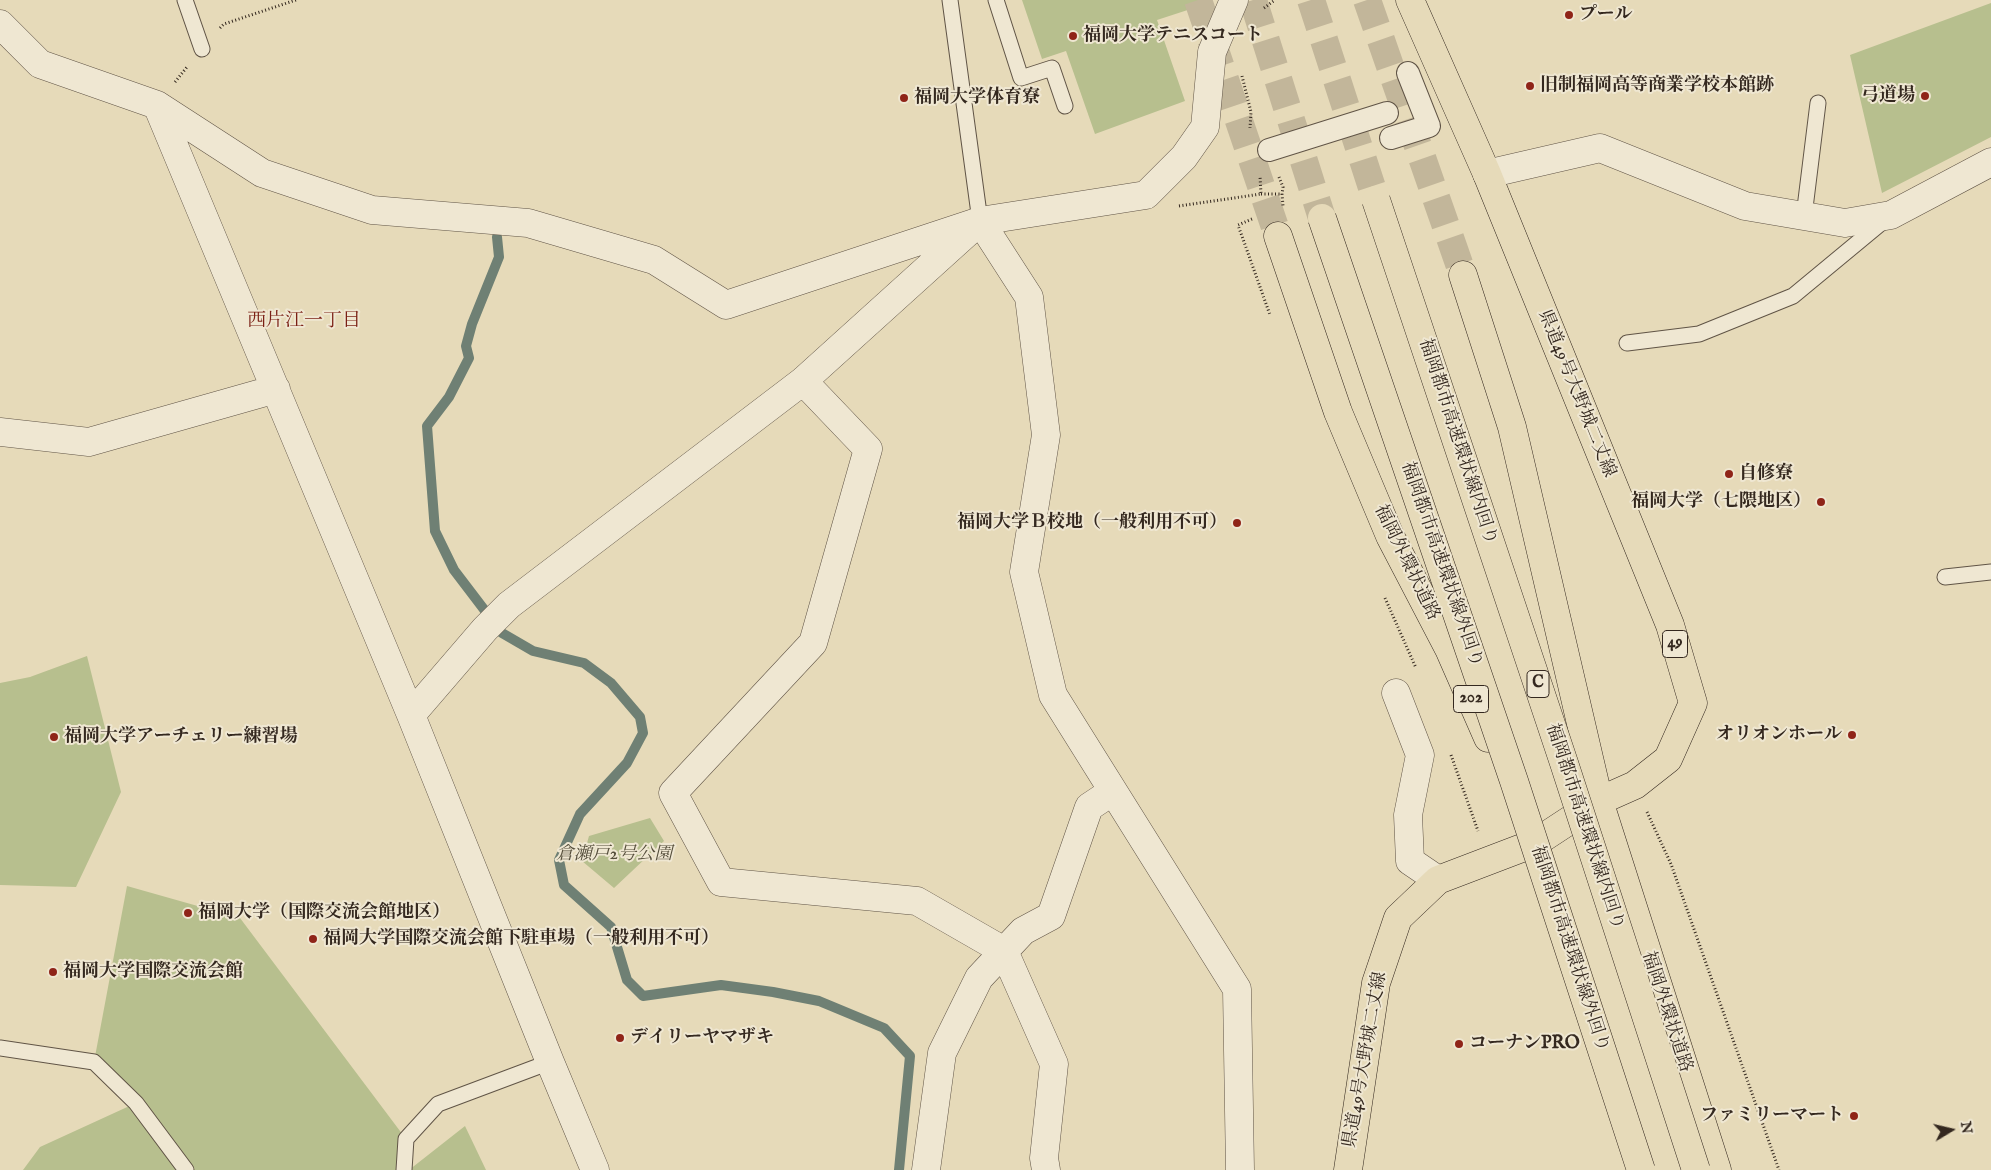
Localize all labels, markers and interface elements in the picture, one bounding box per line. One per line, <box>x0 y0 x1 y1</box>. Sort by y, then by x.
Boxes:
place label: プール <box>1579 4 1632 26</box>
marker: プール <box>1563 9 1575 21</box>
place label: 福岡大学テニスコート <box>1083 25 1263 47</box>
marker: 福岡大学テニスコート <box>1067 30 1079 42</box>
place label: 旧制福岡高等商業学校本館跡 <box>1540 75 1774 97</box>
marker: 旧制福岡高等商業学校本館跡 <box>1524 80 1536 92</box>
place label: 弓道場 <box>1861 85 1915 107</box>
place label: 福岡大学体育寮 <box>914 87 1040 109</box>
marker: 弓道場 <box>1919 90 1931 102</box>
marker: 福岡大学体育寮 <box>898 92 910 104</box>
street label: 県道49号大野城二丈線 <box>1533 307 1619 481</box>
district label: 西片江一丁目 <box>247 311 361 333</box>
street label: 福岡都市高速環状線内回り <box>1413 336 1501 548</box>
street label: 福岡都市高速環状線外回り <box>1396 459 1486 671</box>
place label: 自修寮 <box>1739 463 1793 485</box>
marker: 自修寮 <box>1723 468 1735 480</box>
place label: 福岡大学（七隈地区） <box>1631 491 1811 513</box>
marker: 福岡大学（七隈地区） <box>1815 496 1827 508</box>
street label: 福岡外環状道路 <box>1369 502 1443 624</box>
place label: 福岡大学Ｂ校地（一般利用不可） <box>957 512 1227 534</box>
marker: 福岡大学Ｂ校地（一般利用不可） <box>1231 517 1243 529</box>
road number: 49 <box>1662 630 1688 658</box>
road number: C <box>1527 671 1549 698</box>
road number: 202 <box>1454 686 1488 712</box>
street label: 福岡都市高速環状線内回り <box>1540 721 1628 933</box>
place label: オリオンホール <box>1716 724 1842 746</box>
place label: 福岡大学アーチェリー練習場 <box>64 726 297 748</box>
marker: オリオンホール <box>1846 729 1858 741</box>
marker: 福岡大学アーチェリー練習場 <box>48 731 60 743</box>
street label: 福岡都市高速環状線外回り <box>1525 843 1613 1055</box>
park label: 倉瀬戸2号公園 <box>556 844 672 866</box>
place label: 福岡大学（国際交流会館地区） <box>198 902 450 924</box>
marker: 福岡大学（国際交流会館地区） <box>182 907 194 919</box>
place label: 福岡大学国際交流会館下駐車場（一般利用不可） <box>323 928 719 950</box>
marker: 福岡大学国際交流会館下駐車場（一般利用不可） <box>307 933 319 945</box>
street label: 福岡外環状道路 <box>1636 949 1696 1075</box>
place label: 福岡大学国際交流会館 <box>63 961 243 983</box>
marker: 福岡大学国際交流会館 <box>47 966 59 978</box>
street label: 県道49号大野城二丈線 <box>1340 970 1392 1150</box>
place label: デイリーヤマザキ <box>630 1027 774 1049</box>
marker: デイリーヤマザキ <box>614 1032 626 1044</box>
place label: コーナンPRO <box>1469 1033 1580 1055</box>
marker: コーナンPRO <box>1453 1038 1465 1050</box>
place label: ファミリーマート <box>1700 1105 1844 1127</box>
north arrow <box>1926 1105 1976 1155</box>
marker: ファミリーマート <box>1848 1110 1860 1122</box>
text: N <box>1956 1120 1976 1135</box>

